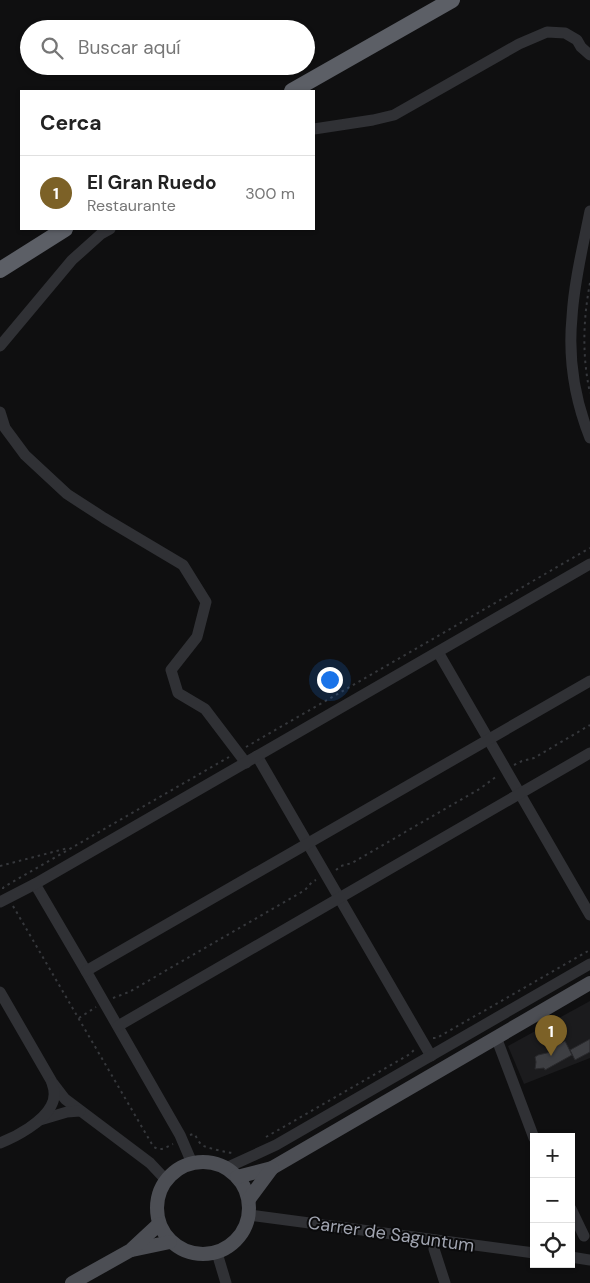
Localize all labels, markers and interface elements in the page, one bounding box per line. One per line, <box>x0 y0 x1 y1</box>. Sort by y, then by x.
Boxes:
search box <box>20 20 315 75</box>
icon: search <box>38 34 66 62</box>
text: Buscar aquí <box>78 35 181 60</box>
text: Cerca <box>40 109 102 137</box>
text: El Gran Ruedo <box>87 170 217 195</box>
text: 1 <box>53 183 59 204</box>
text: 300 m <box>245 183 295 204</box>
text: Restaurante <box>87 195 176 216</box>
your location <box>317 667 343 693</box>
pin: 1 <box>535 1015 567 1056</box>
map controls <box>530 1133 575 1268</box>
button: + <box>530 1133 575 1178</box>
button: − <box>530 1178 575 1223</box>
street label: Carrer de Saguntum <box>306 1210 476 1258</box>
button: locate <box>530 1223 575 1268</box>

